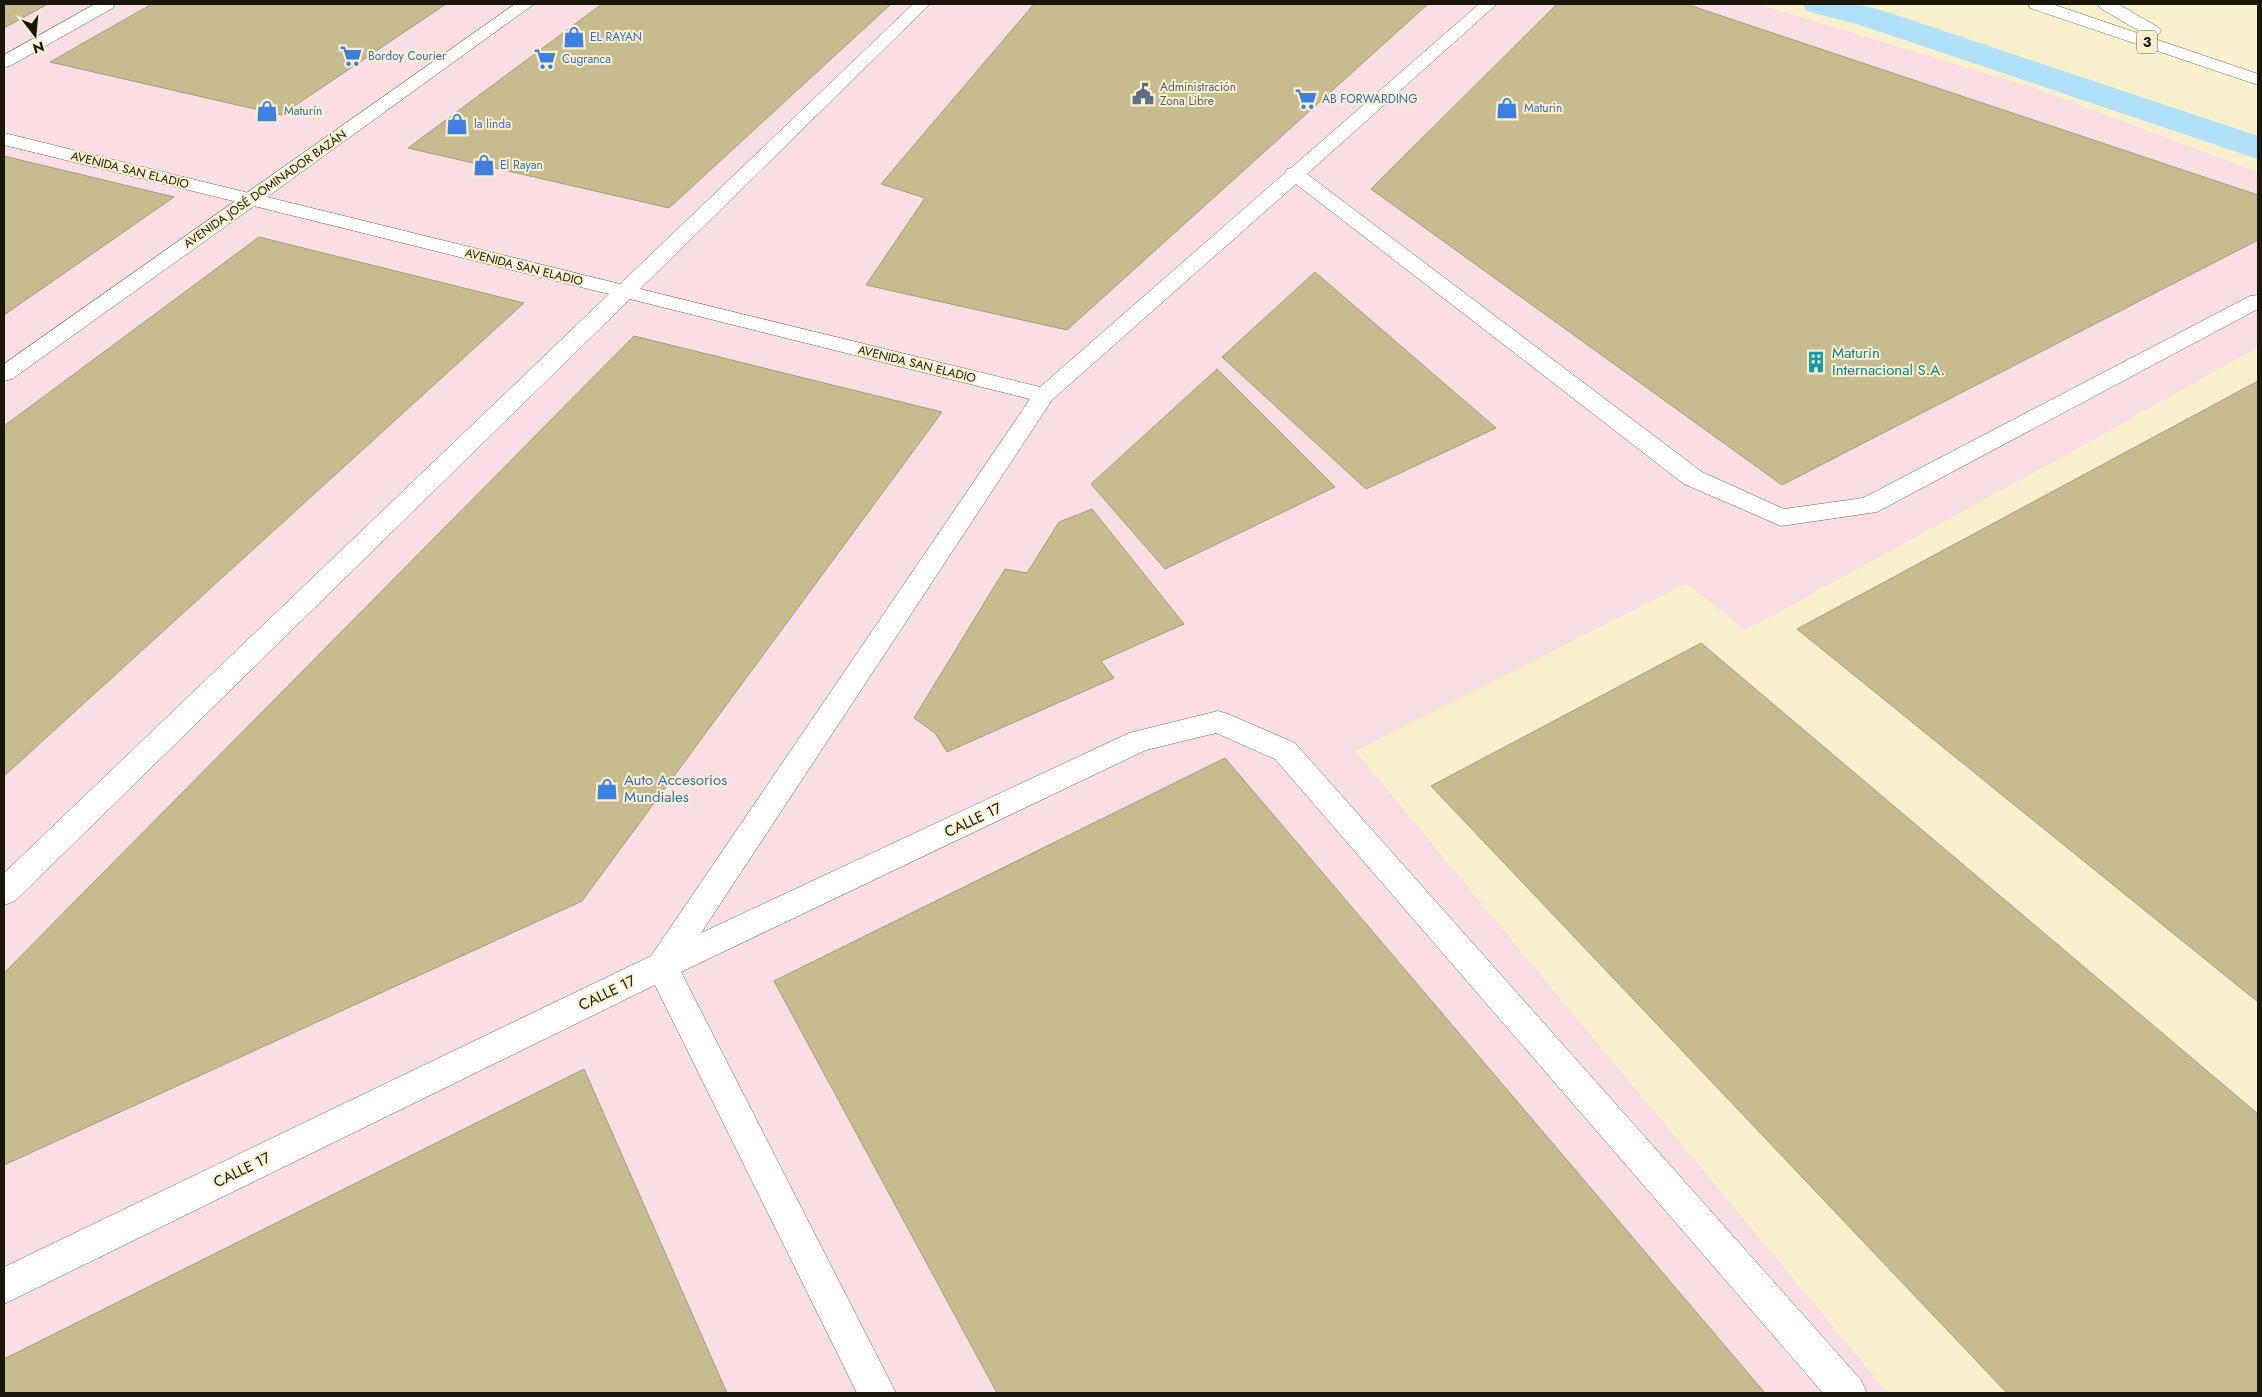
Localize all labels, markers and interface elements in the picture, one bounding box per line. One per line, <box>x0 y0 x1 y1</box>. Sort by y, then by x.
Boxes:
north arrow <box>10 10 60 60</box>
shop icon: EL RAYAN <box>561 24 587 50</box>
place label: EL RAYAN <box>590 28 642 46</box>
road number: 3 <box>2137 31 2157 54</box>
text: N <box>30 36 47 59</box>
supermarket icon: Bordoy Courier <box>338 43 364 69</box>
supermarket icon: Cugranca <box>532 46 558 72</box>
place label: Bordoy Courier <box>368 47 447 65</box>
place label: Cugranca <box>562 50 611 68</box>
place label: Administración Zona Libre <box>1160 78 1236 110</box>
public building icon: Administración Zona Libre <box>1130 81 1156 107</box>
supermarket icon: AB FORWARDING <box>1293 86 1319 112</box>
place label: AB FORWARDING <box>1322 90 1417 108</box>
shop icon: Maturin <box>1494 95 1520 121</box>
shop icon: Maturín <box>254 98 280 124</box>
place label: Maturin <box>1524 99 1562 117</box>
place label: Maturín <box>284 102 322 120</box>
shop icon: la linda <box>444 111 470 137</box>
place label: la linda <box>474 115 511 133</box>
street label: AVENIDA JOSÉ DOMINADOR BAZÁN <box>180 126 350 252</box>
street label: AVENIDA SAN ELADIO <box>69 147 191 193</box>
shop icon: El Rayan <box>471 152 497 178</box>
place label: El Rayan <box>500 156 543 174</box>
street label: AVENIDA SAN ELADIO <box>463 244 585 290</box>
street label: AVENIDA SAN ELADIO <box>856 341 978 387</box>
place label: Maturin Internacional S.A. <box>1832 342 1945 381</box>
building icon: Maturin Internacional S.A. <box>1803 349 1829 375</box>
place label: Auto Accesorios Mundiales <box>624 769 727 808</box>
shop icon: Auto Accesorios Mundiales <box>594 776 620 802</box>
street label: CALLE 17 <box>941 797 1005 843</box>
street label: CALLE 17 <box>575 970 639 1016</box>
street label: CALLE 17 <box>210 1147 274 1193</box>

